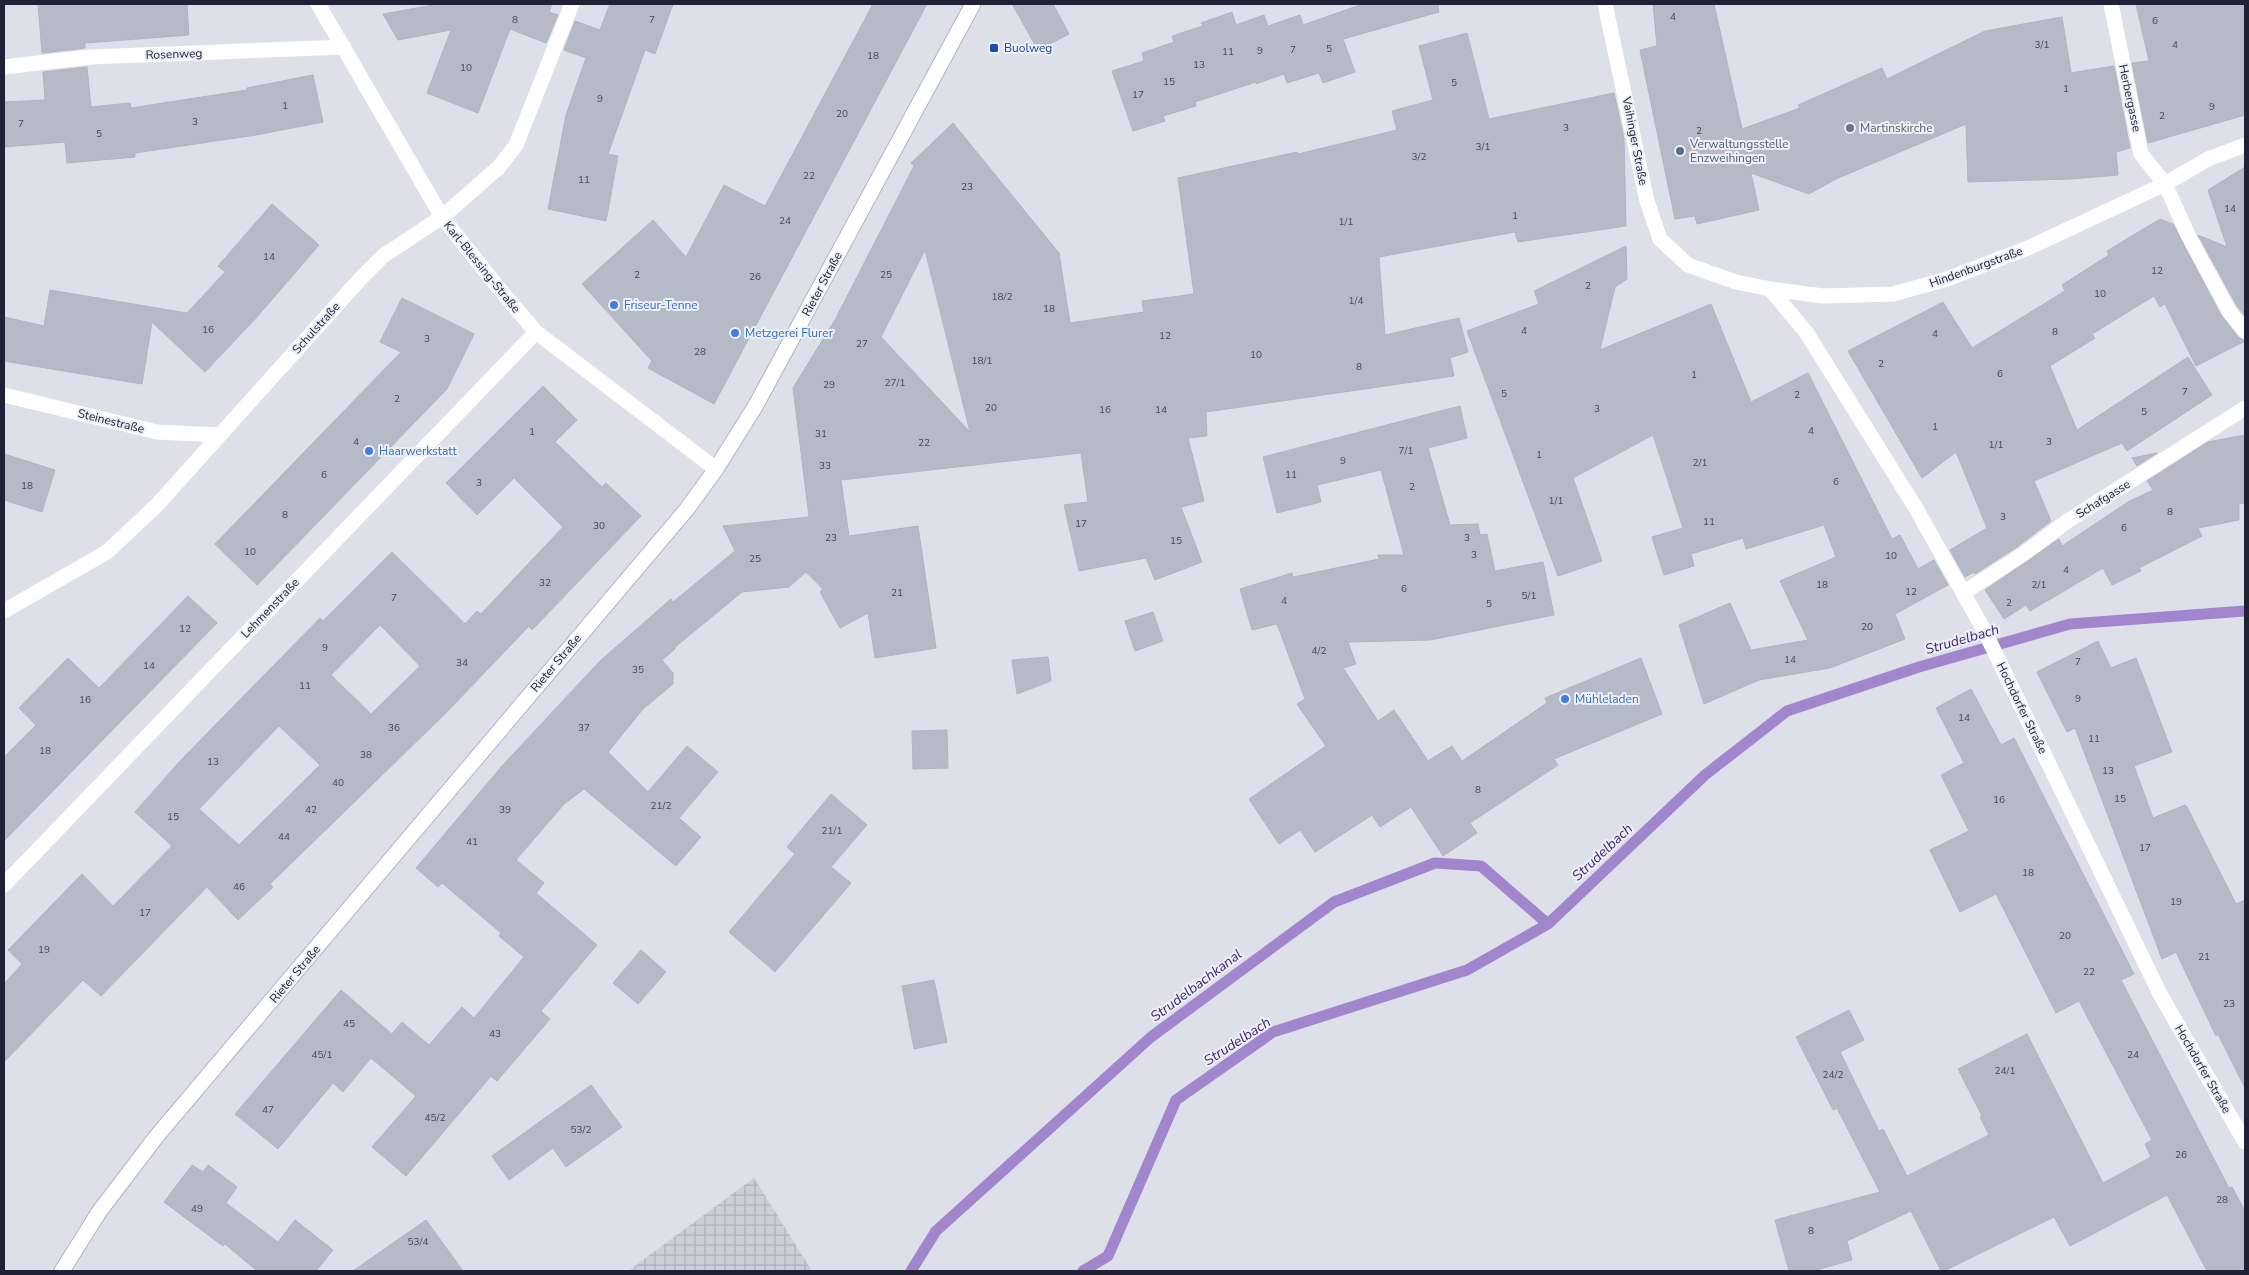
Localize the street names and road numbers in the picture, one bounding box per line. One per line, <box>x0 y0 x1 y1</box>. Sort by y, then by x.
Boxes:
street label: Rosenweg <box>145 45 203 63</box>
street label: Herbergasse <box>2115 63 2145 133</box>
street label: Vaihinger Straße <box>1618 94 1651 187</box>
street label: Karl-Blessing-Straße <box>440 218 524 316</box>
street label: Hindenburgstraße <box>1927 243 2025 291</box>
street label: Rieter Straße <box>798 249 846 319</box>
street label: Schulstraße <box>289 299 343 357</box>
street label: Steinestraße <box>76 405 146 437</box>
street label: Schafgasse <box>2073 476 2133 522</box>
street label: Lehmenstraße <box>237 575 303 641</box>
street label: Rieter Straße <box>527 631 585 695</box>
street label: Hochdorfer Straße <box>1993 660 2051 756</box>
street label: Rieter Straße <box>266 942 324 1006</box>
street label: Hochdorfer Straße <box>2171 1022 2235 1116</box>

